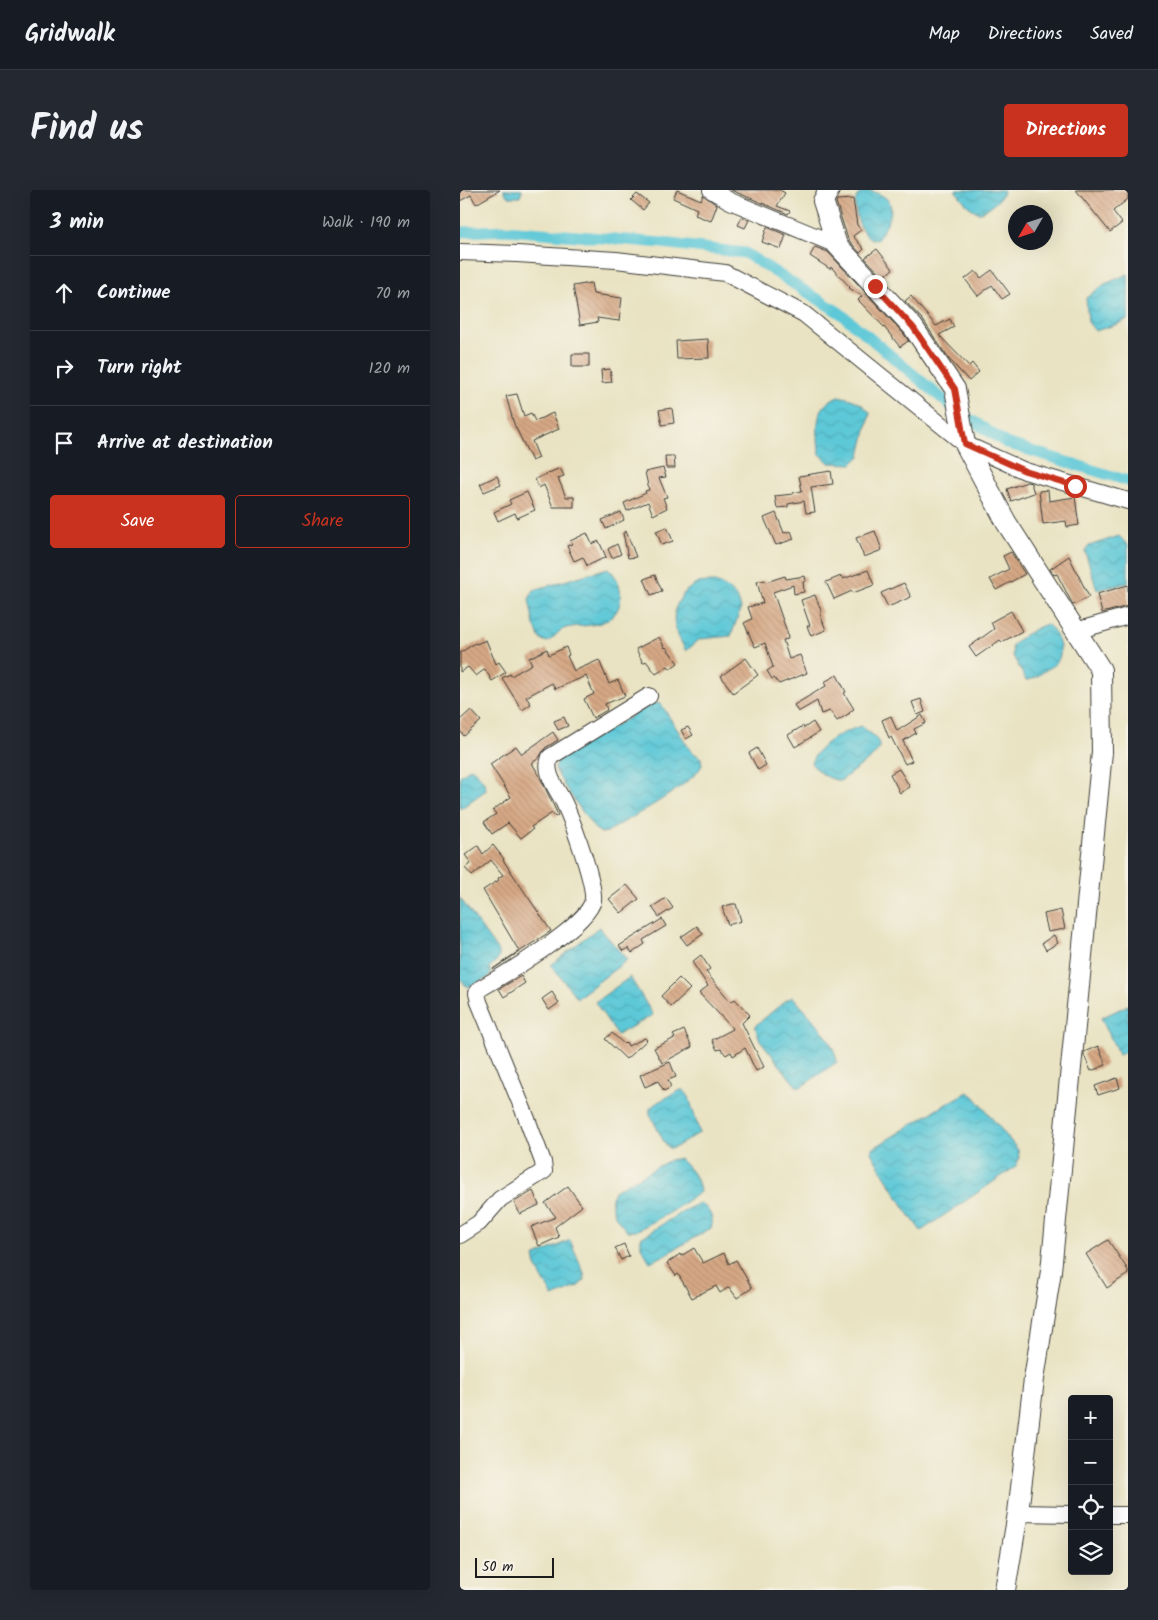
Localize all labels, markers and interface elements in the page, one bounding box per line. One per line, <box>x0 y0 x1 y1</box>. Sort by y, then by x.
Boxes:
text: Gridwalk <box>25 15 115 54</box>
text: Map <box>928 20 960 49</box>
text: Directions <box>988 20 1062 49</box>
text: Saved <box>1090 20 1133 49</box>
text: Find us <box>30 102 143 158</box>
button: Directions <box>1004 104 1128 157</box>
north arrow <box>1008 205 1053 250</box>
text: 3 min <box>50 206 104 239</box>
text: Walk · 190 m <box>322 210 410 235</box>
route end <box>864 275 887 298</box>
text: Continue <box>97 278 170 308</box>
icon: ahead <box>50 279 78 307</box>
text: 70 m <box>375 281 410 306</box>
text: Turn right <box>97 353 182 383</box>
icon: right <box>50 354 78 382</box>
text: 120 m <box>369 356 410 381</box>
text: Arrive at destination <box>97 428 273 458</box>
icon: arrive <box>50 429 78 457</box>
route start <box>1064 475 1087 498</box>
button: Save <box>50 495 225 548</box>
button: Share <box>235 495 410 548</box>
map controls <box>1068 1395 1113 1575</box>
button: + <box>1068 1395 1113 1440</box>
button: − <box>1068 1440 1113 1485</box>
button: locate <box>1068 1485 1113 1530</box>
button: layers <box>1068 1530 1113 1575</box>
scale bar <box>475 1555 554 1578</box>
text: 50 m <box>482 1556 513 1578</box>

